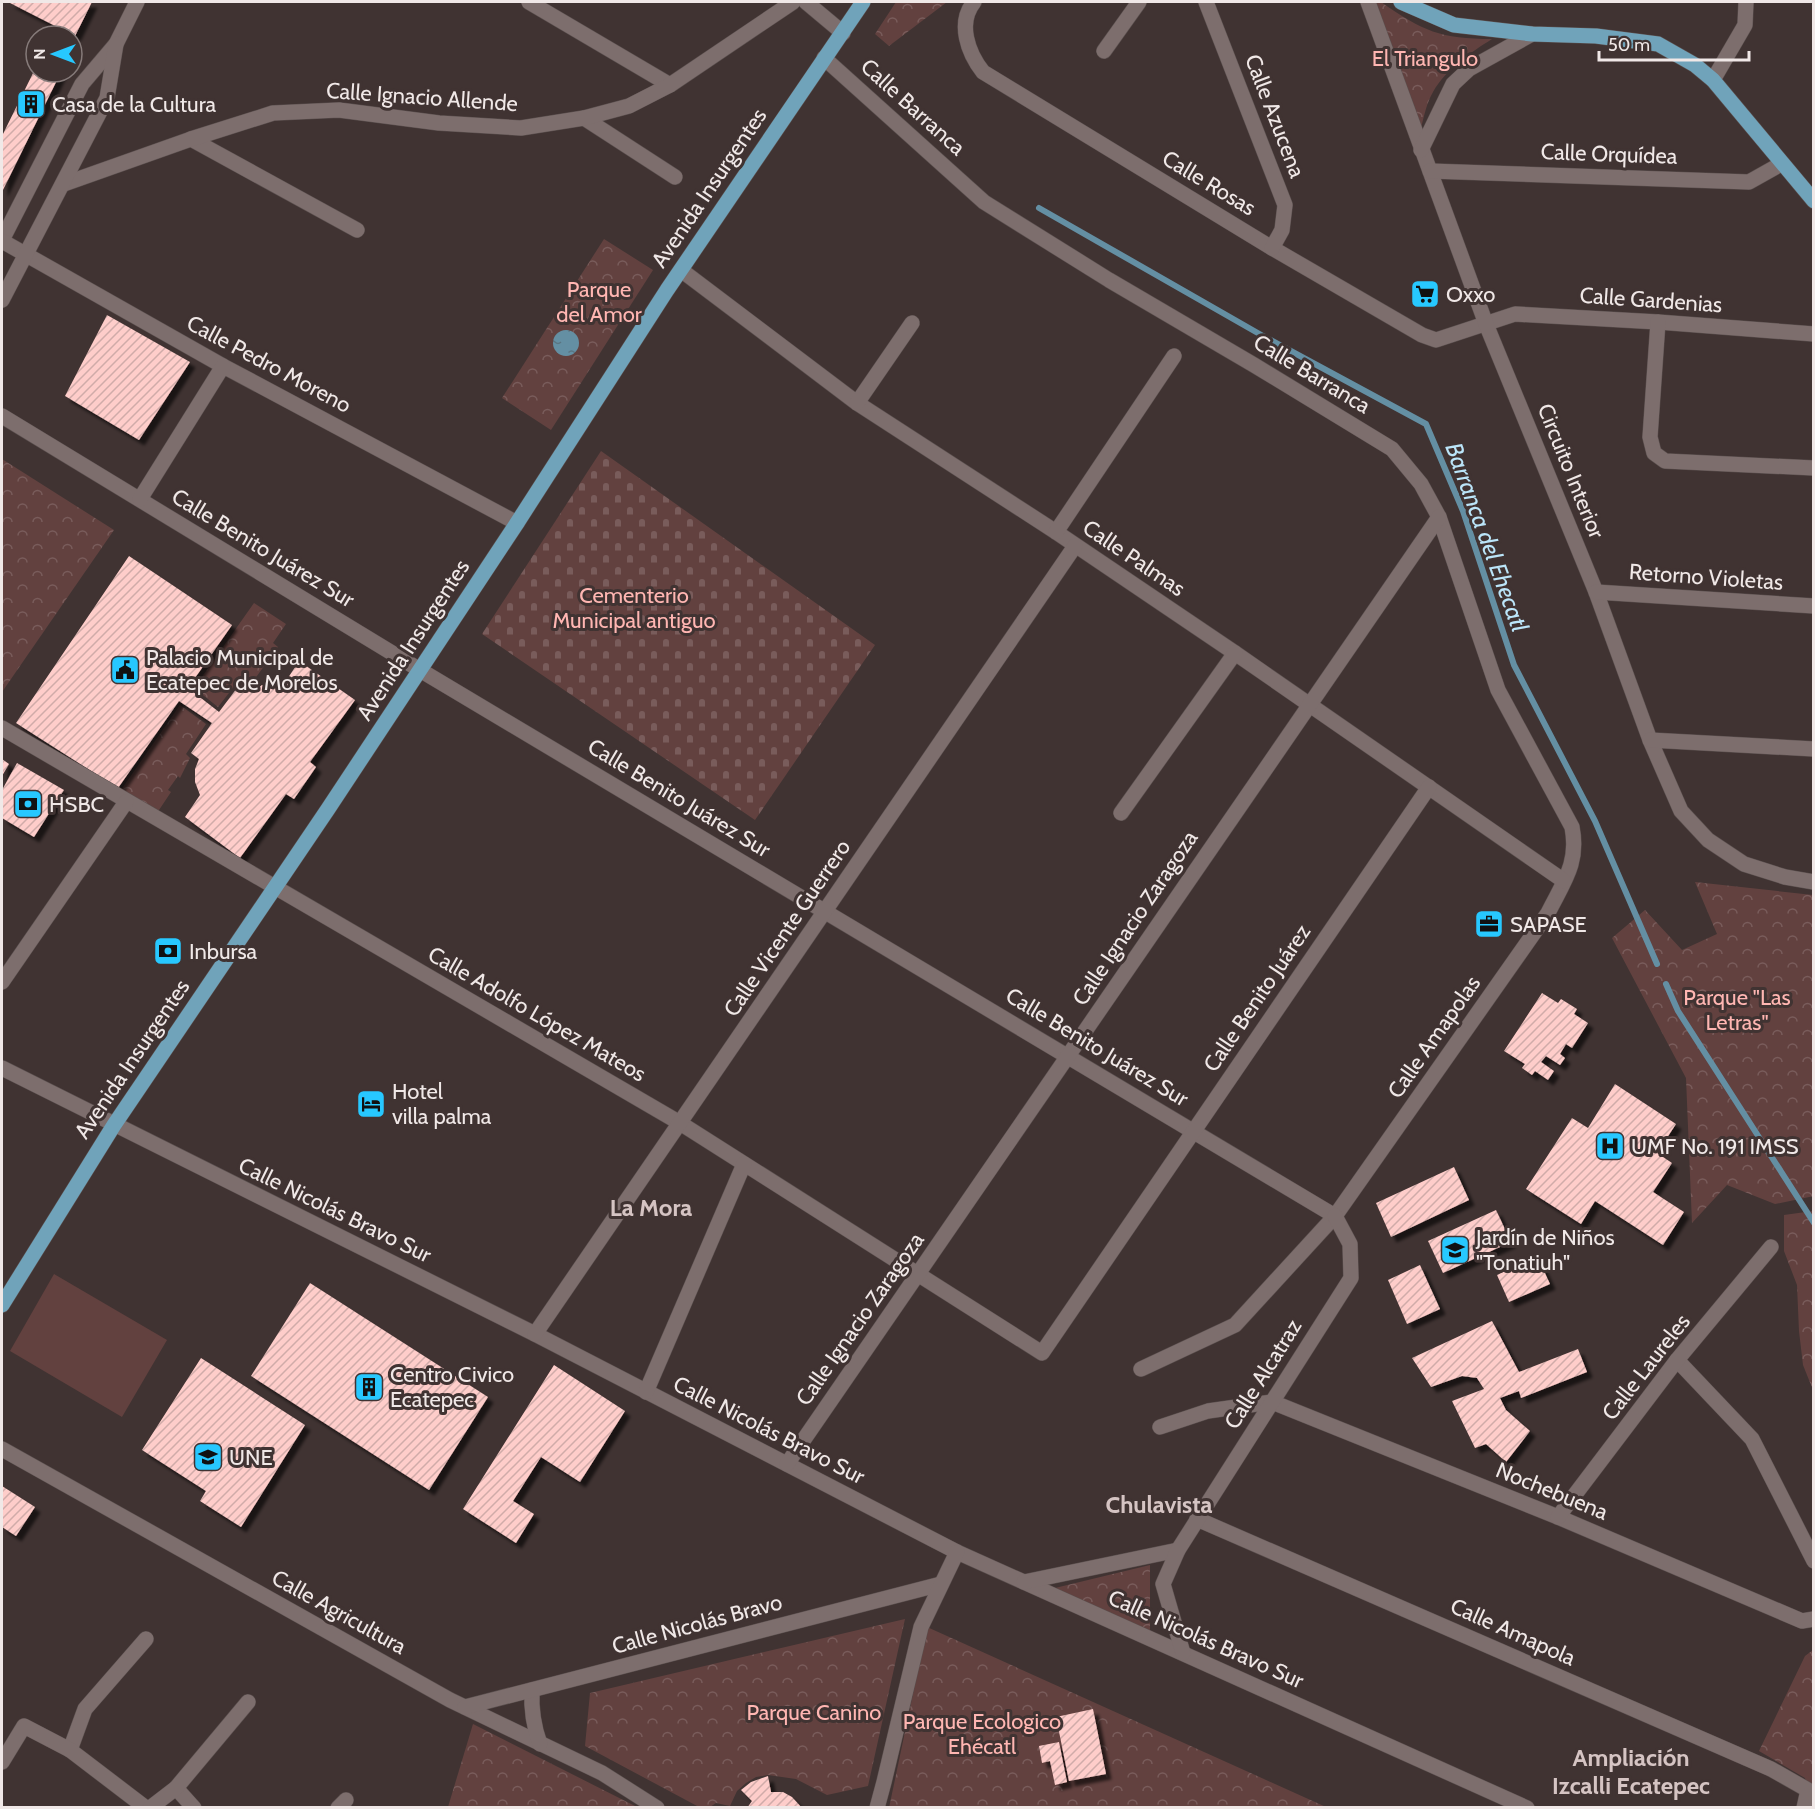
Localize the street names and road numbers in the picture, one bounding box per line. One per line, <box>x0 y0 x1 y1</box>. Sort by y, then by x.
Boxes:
street label: Calle Azucena <box>1239 50 1311 182</box>
street label: Calle Barranca <box>855 53 971 161</box>
street label: Calle Ignacio Allende <box>325 77 519 117</box>
street label: Avenida Insurgentes <box>646 103 772 273</box>
street label: Calle Orquídea <box>1540 138 1678 170</box>
street label: Calle Rosas <box>1157 145 1261 221</box>
street label: Calle Gardenias <box>1579 282 1723 318</box>
street label: Calle Pedro Moreno <box>182 309 356 419</box>
street label: Calle Barranca <box>1249 329 1376 420</box>
street label: Circuito Interior <box>1532 400 1610 542</box>
street label: Calle Benito Juárez Sur <box>167 483 359 613</box>
street label: Calle Palmas <box>1078 514 1190 602</box>
street label: Avenida Insurgentes <box>351 554 475 726</box>
street label: Retorno Violetas <box>1628 558 1784 596</box>
street label: Calle Benito Juárez Sur <box>583 733 775 863</box>
street label: Calle Ignacio Zaragoza <box>1067 825 1204 1010</box>
street label: Calle Vicente Guerrero <box>718 834 856 1022</box>
street label: Calle Benito Juárez <box>1198 919 1316 1077</box>
street label: Calle Adolfo López Mateos <box>423 941 651 1087</box>
street label: Calle Amapolas <box>1382 971 1486 1103</box>
street label: Avenida Insurgentes <box>69 974 195 1144</box>
street label: Calle Benito Juárez Sur <box>1001 982 1193 1112</box>
street label: Calle Nicolás Bravo Sur <box>234 1152 436 1268</box>
street label: Calle Ignacio Zaragoza <box>790 1227 930 1411</box>
street label: Calle Laureles <box>1596 1309 1696 1425</box>
street label: Calle Alcatraz <box>1219 1314 1307 1434</box>
street label: Calle Nicolás Bravo Sur <box>669 1370 869 1490</box>
street label: Nochebuena <box>1492 1456 1612 1526</box>
street label: Calle Agricultura <box>267 1564 411 1660</box>
street label: Calle Nicolás Bravo Sur <box>1104 1584 1308 1694</box>
street label: Calle Nicolás Bravo <box>609 1588 785 1660</box>
street label: Calle Amapola <box>1446 1592 1580 1672</box>

